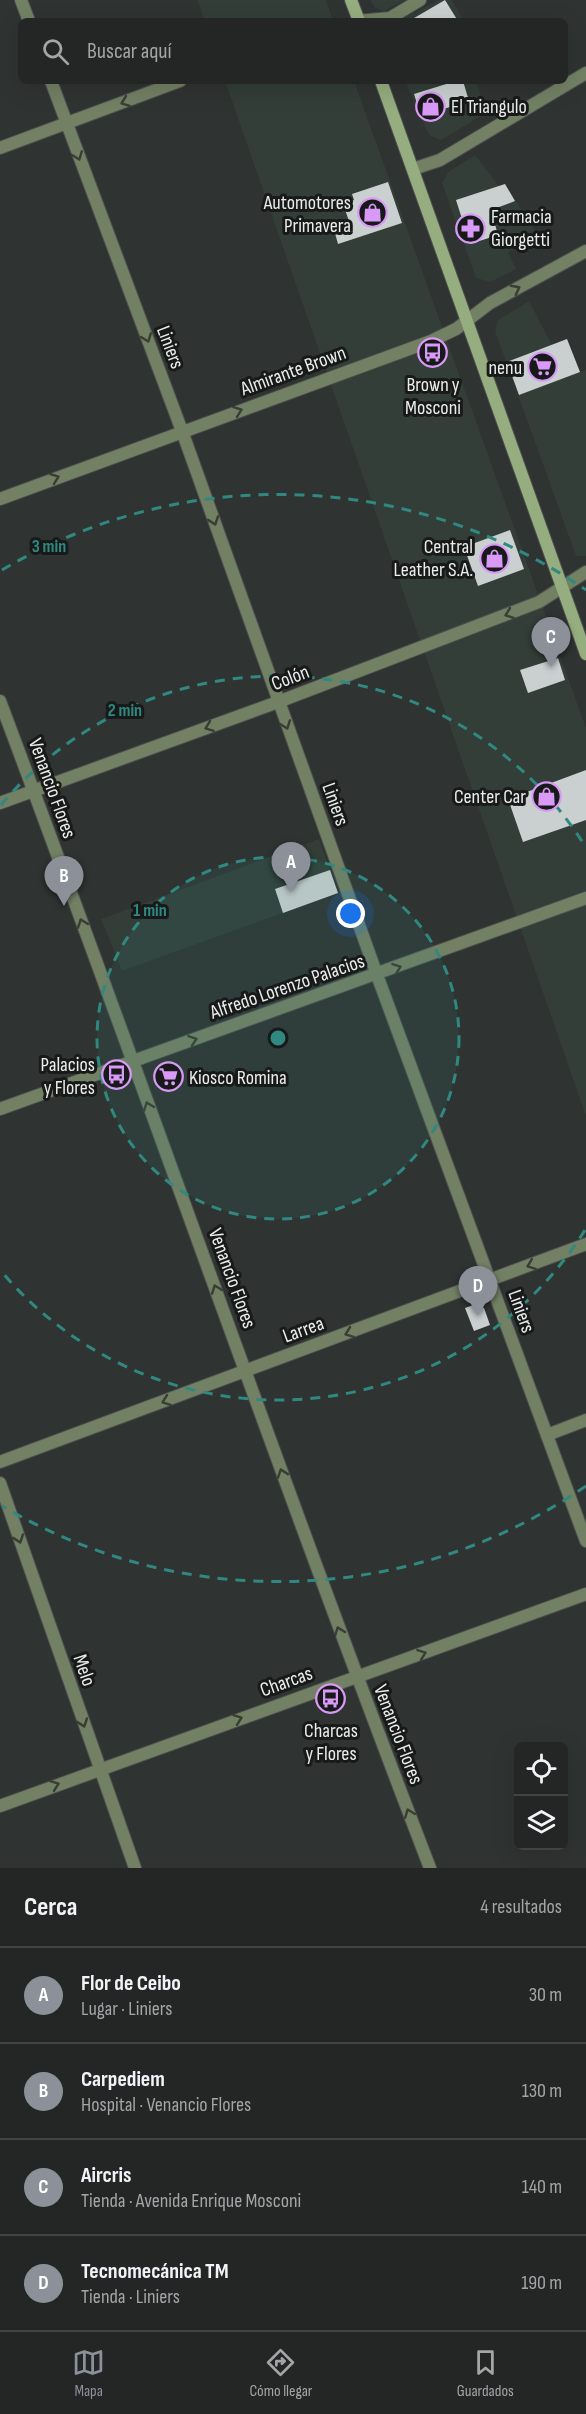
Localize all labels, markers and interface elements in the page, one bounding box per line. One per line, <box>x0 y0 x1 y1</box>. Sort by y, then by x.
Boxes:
search box <box>18 18 568 84</box>
icon: search <box>39 35 72 68</box>
text: Buscar aquí <box>87 38 172 65</box>
shop icon: El Triangulo <box>414 90 446 122</box>
one-way arrow <box>120 95 131 107</box>
place label: El Triangulo <box>451 95 527 119</box>
one-way arrow <box>71 149 83 160</box>
place label: Automotores Primavera <box>263 191 351 238</box>
shop icon: Automotores Primavera <box>356 197 388 229</box>
place label: Farmacia Giorgetti <box>491 205 552 252</box>
pharmacy icon: Farmacia Giorgetti <box>454 212 486 244</box>
one-way arrow <box>510 285 521 296</box>
street label: Liniers <box>151 322 189 372</box>
one-way arrow <box>140 332 152 343</box>
bus stop icon: Brown y Mosconi <box>417 337 449 369</box>
street label: Almirante Brown <box>236 341 349 401</box>
supermarket icon: nenu <box>527 351 559 383</box>
place label: nenu <box>488 356 522 380</box>
place label: Brown y Mosconi <box>405 373 461 420</box>
one-way arrow <box>232 406 243 419</box>
one-way arrow <box>49 473 60 486</box>
one-way arrow <box>206 515 219 526</box>
place label: Central Leather S.A. <box>393 535 473 582</box>
text: 3 min <box>32 536 66 557</box>
shop icon: Central Leather S.A. <box>478 542 510 574</box>
one-way arrow <box>505 606 515 619</box>
pin: C <box>532 618 570 667</box>
street label: Colón <box>268 660 313 696</box>
text: 2 min <box>108 700 142 721</box>
one-way arrow <box>204 719 215 732</box>
one-way arrow <box>279 719 291 730</box>
street label: Venancio Flores <box>23 735 81 842</box>
street label: Liniers <box>316 780 354 829</box>
shop icon: Center Car <box>531 780 563 812</box>
place label: Center Car <box>454 785 526 809</box>
pin: A <box>272 842 310 892</box>
pin: B <box>44 856 84 906</box>
your location <box>336 899 365 928</box>
text: 1 min <box>133 900 167 921</box>
one-way arrow <box>76 918 89 929</box>
street label: Alfredo Lorenzo Palacios <box>206 949 368 1025</box>
one-way arrow <box>391 962 402 975</box>
centre of rings <box>268 1028 288 1048</box>
one-way arrow <box>187 1034 198 1047</box>
place label: Palacios y Flores <box>41 1053 95 1100</box>
bus stop icon: Palacios y Flores <box>100 1059 132 1091</box>
supermarket icon: Kiosco Romina <box>152 1061 184 1093</box>
place label: Kiosco Romina <box>189 1066 287 1090</box>
one-way arrow <box>143 1101 156 1112</box>
street label: Venancio Flores <box>203 1225 261 1332</box>
one-way arrow <box>526 1258 537 1270</box>
pin: D <box>458 1266 498 1316</box>
one-way arrow <box>211 1284 223 1295</box>
street label: Liniers <box>502 1287 540 1336</box>
street label: Larrea <box>280 1311 327 1348</box>
one-way arrow <box>344 1326 355 1339</box>
one-way arrow <box>161 1394 172 1406</box>
one-way arrow <box>276 1468 289 1478</box>
one-way arrow <box>12 1533 25 1544</box>
one-way arrow <box>334 1626 347 1637</box>
one-way arrow <box>416 1648 427 1661</box>
street label: Melo <box>68 1651 101 1689</box>
street label: Charcas <box>257 1661 316 1702</box>
street label: Venancio Flores <box>368 1681 428 1788</box>
bus stop icon: Charcas y Flores <box>315 1683 347 1715</box>
one-way arrow <box>232 1714 243 1727</box>
one-way arrow <box>76 1717 89 1728</box>
place label: Charcas y Flores <box>304 1719 358 1766</box>
map controls <box>514 1742 568 1850</box>
button: locate <box>514 1742 568 1796</box>
one-way arrow <box>49 1780 60 1793</box>
button: layers <box>514 1796 568 1850</box>
one-way arrow <box>403 1809 416 1819</box>
text: Cerca <box>24 1892 77 1923</box>
text: 4 resultados <box>480 1895 562 1919</box>
text: Flor de Ceibo <box>81 1970 181 1997</box>
text: A <box>39 1983 48 2007</box>
text: 30 m <box>529 1983 562 2007</box>
text: Lugar · Liniers <box>81 1997 172 2021</box>
text: Carpediem <box>81 2066 165 2093</box>
text: B <box>39 2079 48 2103</box>
text: 130 m <box>522 2079 562 2103</box>
text: Hospital · Venancio Flores <box>81 2093 251 2117</box>
text: Aircris <box>81 2162 131 2189</box>
text: C <box>38 2175 49 2199</box>
text: 140 m <box>522 2175 562 2199</box>
text: Tienda · Avenida Enrique Mosconi <box>81 2189 301 2213</box>
text: Tecnomecánica TM <box>81 2258 229 2285</box>
text: D <box>38 2271 49 2295</box>
text: 190 m <box>521 2271 562 2295</box>
text: Tienda · Liniers <box>81 2285 180 2309</box>
tab: Mapa <box>72 2346 105 2401</box>
tab: Cómo llegar <box>249 2346 312 2401</box>
tab: Guardados <box>457 2346 514 2401</box>

